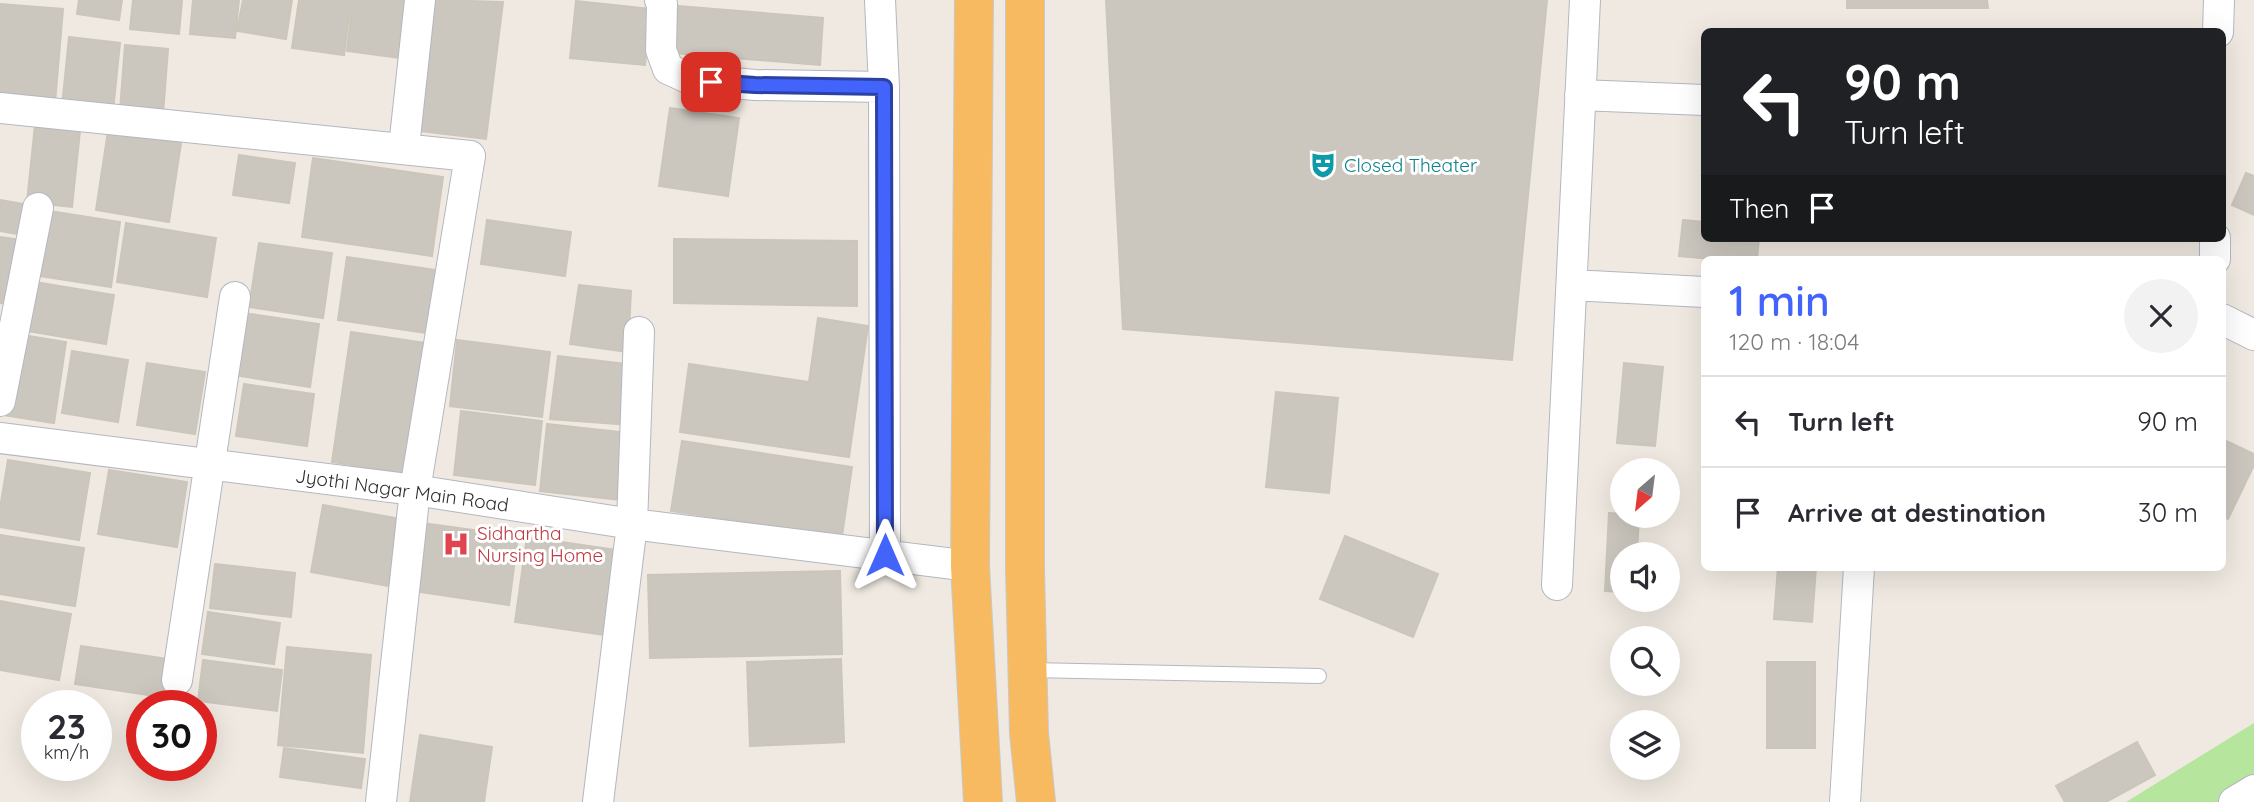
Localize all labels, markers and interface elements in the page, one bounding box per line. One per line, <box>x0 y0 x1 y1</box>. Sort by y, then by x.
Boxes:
text: 90 m <box>1844 51 1961 112</box>
pin <box>681 52 741 112</box>
icon: left <box>1729 56 1820 147</box>
icon: arrive <box>692 63 730 101</box>
text: Turn left <box>1844 112 1965 152</box>
theatre icon: Closed Theater <box>1308 150 1338 180</box>
place label: Closed Theater <box>1344 153 1478 177</box>
icon: arrive <box>1803 189 1841 227</box>
text: Then <box>1729 192 1789 225</box>
text: 1 min <box>1729 274 1830 327</box>
button: close <box>2124 279 2198 353</box>
text: 120 m · 18:04 <box>1729 327 1859 356</box>
icon: left <box>1729 403 1767 441</box>
text: Turn left <box>1788 405 1895 438</box>
text: 90 m <box>2137 405 2198 438</box>
north arrow <box>1610 458 1680 528</box>
map controls <box>1610 458 1680 780</box>
street label: Jyothi Nagar Main Road <box>294 463 510 517</box>
icon: arrive <box>1729 494 1767 532</box>
text: Arrive at destination <box>1788 496 2046 529</box>
text: 30 m <box>2138 496 2198 529</box>
position arrow <box>848 518 922 592</box>
place label: Sidhartha Nursing Home <box>477 521 603 567</box>
hospital icon: Sidhartha Nursing Home <box>441 529 471 559</box>
button: sound <box>1610 542 1680 612</box>
button: search <box>1610 626 1680 696</box>
speed limit sign: 30 <box>126 690 217 781</box>
text: 23 <box>47 704 86 748</box>
button: layers <box>1610 710 1680 780</box>
text: km/h <box>44 741 89 764</box>

